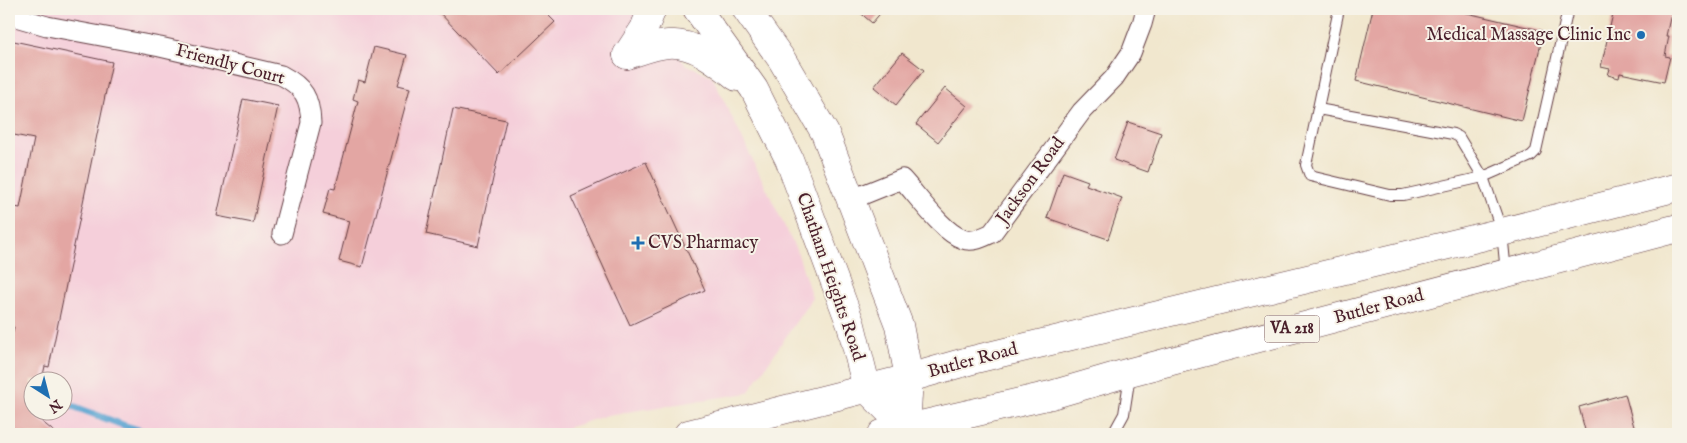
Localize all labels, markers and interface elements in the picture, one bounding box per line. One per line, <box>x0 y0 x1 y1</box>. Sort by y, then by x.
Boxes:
place label: Medical Massage Clinic Inc <box>1427 24 1631 47</box>
marker: Medical Massage Clinic Inc <box>1635 29 1647 41</box>
street label: Friendly Court <box>173 39 287 91</box>
street label: Jackson Road <box>990 133 1071 231</box>
street label: Chatham Heights Road <box>790 190 870 364</box>
place label: CVS Pharmacy <box>648 232 759 255</box>
marker: CVS Pharmacy <box>632 237 644 249</box>
street label: Butler Road <box>1332 284 1427 330</box>
road number: VA 218 <box>1264 316 1320 342</box>
street label: Butler Road <box>926 338 1021 384</box>
north arrow <box>22 370 72 420</box>
text: N <box>45 394 66 417</box>

